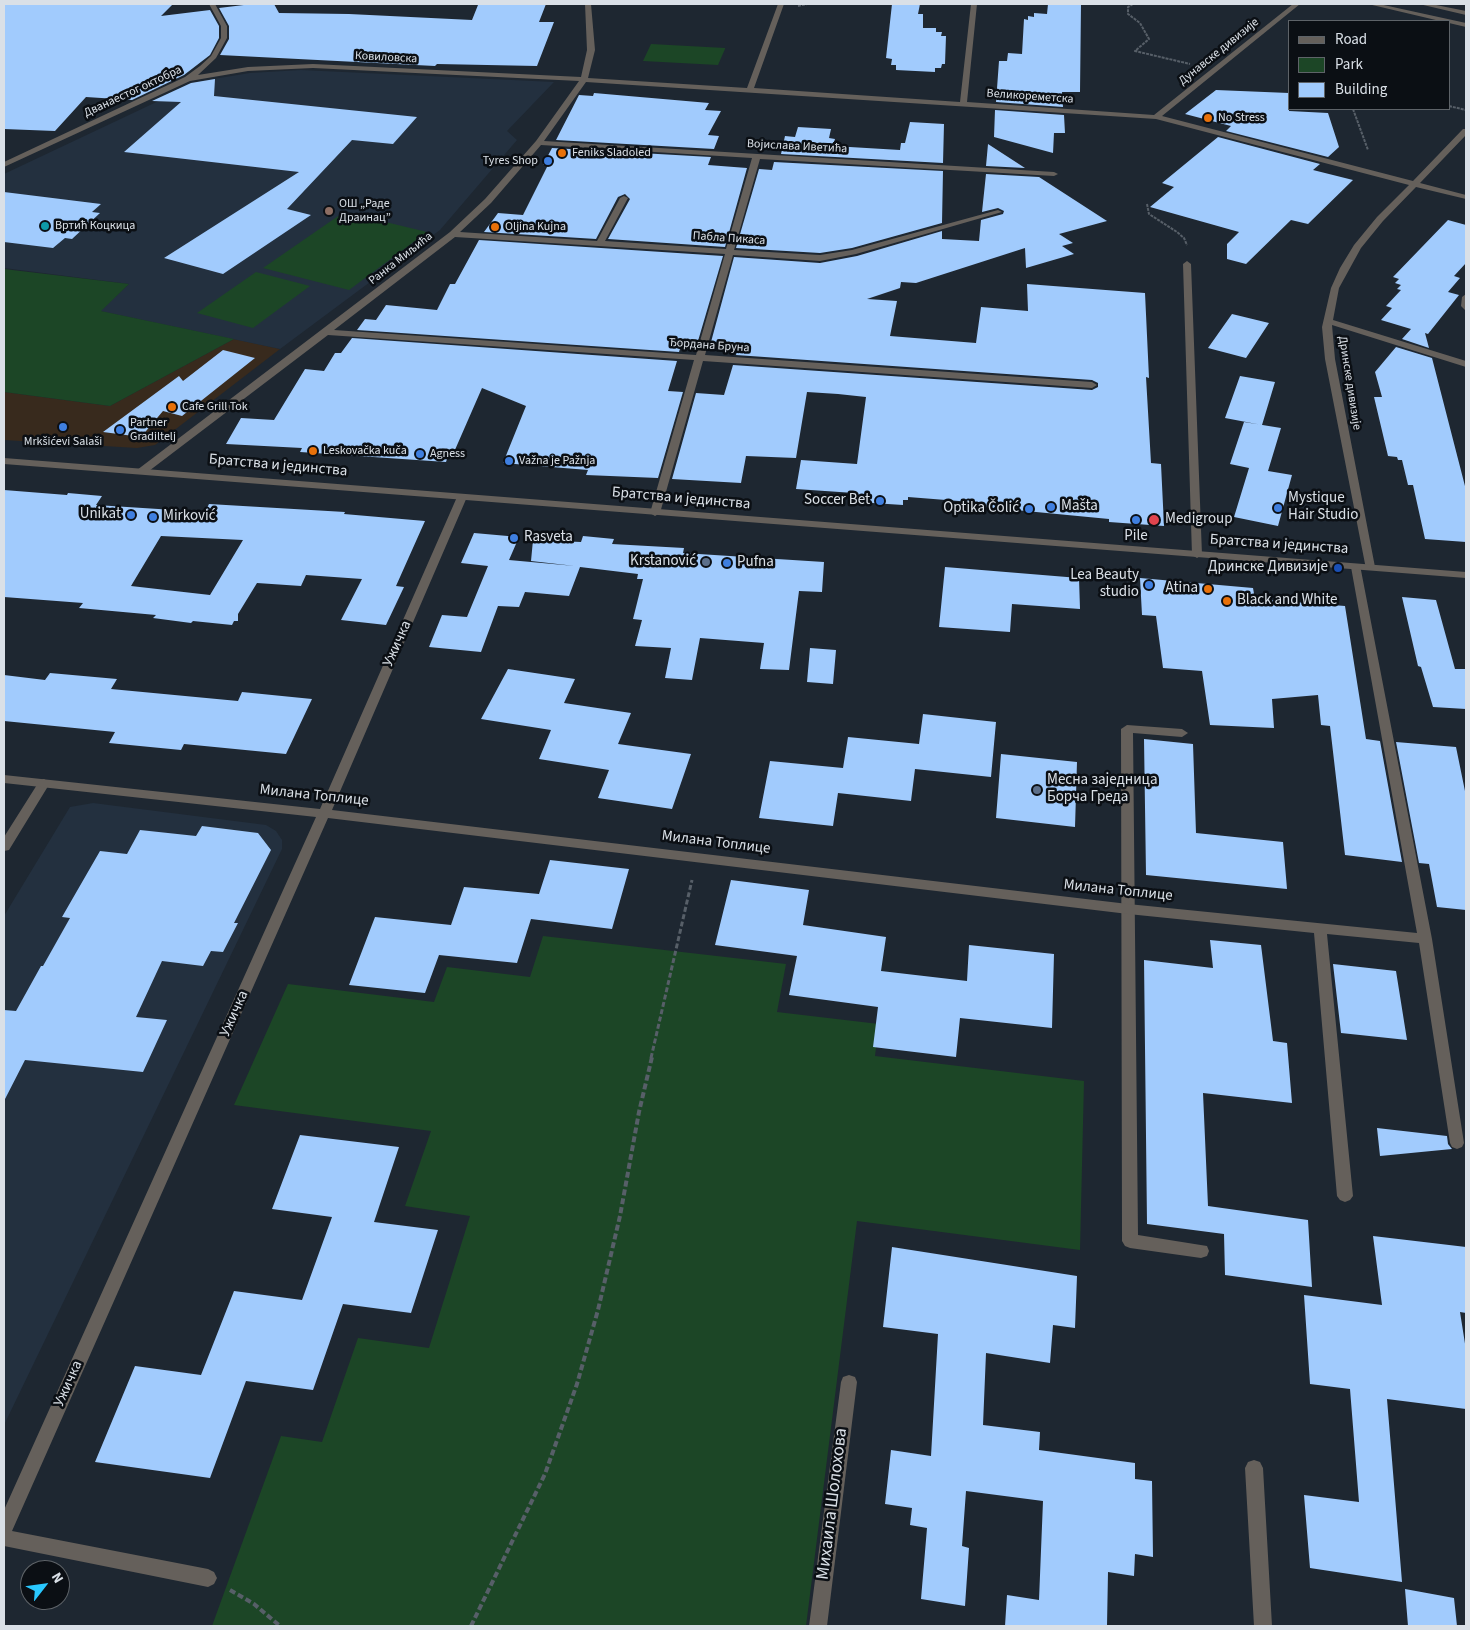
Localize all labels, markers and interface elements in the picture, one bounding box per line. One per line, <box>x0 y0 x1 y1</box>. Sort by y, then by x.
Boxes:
street label: Дунавске дивизије <box>1176 15 1262 89</box>
legend <box>1288 20 1450 110</box>
text: Road <box>1335 29 1367 50</box>
street label: Ковиловска <box>354 49 418 67</box>
text: Park <box>1335 54 1363 75</box>
street label: Дванаестог октобра <box>82 63 184 121</box>
text: Building <box>1335 79 1387 100</box>
street label: Великореметска <box>986 87 1074 107</box>
place label: No Stress <box>1218 111 1265 125</box>
marker: No Stress <box>1202 112 1214 124</box>
street label: Војислава Иветића <box>746 137 848 157</box>
place label: Feniks Sladoled <box>572 146 651 160</box>
marker: Feniks Sladoled <box>556 147 568 159</box>
place label: Tyres Shop <box>483 154 538 168</box>
marker: Tyres Shop <box>542 155 554 167</box>
place label: ОШ „Раде Драинац” <box>339 197 391 225</box>
marker: ОШ „Раде Драинац” <box>323 205 335 217</box>
place label: Вртић Коцкица <box>55 219 135 233</box>
marker: Вртић Коцкица <box>39 220 51 232</box>
place label: Oljina Kujna <box>505 220 566 234</box>
marker: Oljina Kujna <box>489 221 501 233</box>
street label: Пабла Пикаса <box>692 229 766 249</box>
street label: Ранка Миљића <box>366 230 436 288</box>
street label: Дринске дивизије <box>1334 335 1364 431</box>
street label: Ђордана Бруна <box>668 336 750 356</box>
place label: Cafe Grill Tok <box>182 400 248 414</box>
marker: Cafe Grill Tok <box>166 401 178 413</box>
place label: Partner Gradiltelj <box>130 416 176 444</box>
marker: Mrkšićevi Salaši <box>57 421 69 433</box>
marker: Partner Gradiltelj <box>114 424 126 436</box>
place label: Mrkšićevi Salaši <box>24 435 102 449</box>
place label: Leskovačka kuča <box>323 444 407 458</box>
marker: Leskovačka kuča <box>307 445 319 457</box>
place label: Agness <box>430 447 465 461</box>
marker: Agness <box>414 448 426 460</box>
street label: Братства и јединства <box>208 451 348 481</box>
place label: Važna je Pažnja <box>519 454 595 468</box>
marker: Važna je Pažnja <box>503 455 515 467</box>
street label: Братства и јединства <box>611 484 751 514</box>
place label: Mystique Hair Studio <box>1288 490 1358 525</box>
place label: Soccer Bet <box>804 492 870 510</box>
marker: Soccer Bet <box>874 495 886 507</box>
place label: Mašta <box>1061 498 1098 516</box>
place label: Optika Čolić <box>943 500 1019 518</box>
marker: Mašta <box>1045 501 1057 513</box>
marker: Mystique Hair Studio <box>1272 502 1284 514</box>
marker: Optika Čolić <box>1023 503 1035 515</box>
place label: Unikat <box>80 506 121 524</box>
place label: Mirković <box>163 508 216 526</box>
marker: Unikat <box>125 509 137 521</box>
marker: Mirković <box>147 511 159 523</box>
place label: Medigroup <box>1165 511 1233 529</box>
marker: Medigroup <box>1147 513 1161 527</box>
marker: Pile <box>1130 514 1142 526</box>
place label: Pile <box>1124 528 1148 546</box>
place label: Rasveta <box>524 529 573 547</box>
street label: Братства и јединства <box>1209 531 1349 559</box>
marker: Rasveta <box>508 532 520 544</box>
place label: Krstanović <box>630 553 696 571</box>
place label: Pufna <box>737 554 774 572</box>
marker: Krstanović <box>700 556 712 568</box>
marker: Pufna <box>721 557 733 569</box>
place label: Дринске Дивизије <box>1208 559 1328 577</box>
marker: Дринске Дивизије <box>1332 562 1344 574</box>
place label: Lea Beauty studio <box>1070 567 1139 602</box>
marker: Lea Beauty studio <box>1143 579 1155 591</box>
place label: Atina <box>1166 580 1198 598</box>
marker: Atina <box>1202 583 1214 595</box>
place label: Black and White <box>1237 592 1338 610</box>
marker: Black and White <box>1221 595 1233 607</box>
street label: Ужичка <box>380 618 416 670</box>
place label: Месна заједница Борча Греда <box>1047 772 1158 807</box>
street label: Милана Топлице <box>259 781 369 811</box>
marker: Месна заједница Борча Греда <box>1031 784 1043 796</box>
street label: Милана Топлице <box>661 827 771 859</box>
street label: Милана Топлице <box>1063 876 1173 906</box>
street label: Ужичка <box>217 988 253 1040</box>
street label: Ужичка <box>51 1358 87 1410</box>
street label: Михаила Шолохова <box>813 1427 853 1581</box>
north arrow <box>20 1560 70 1610</box>
text: N <box>46 1569 68 1587</box>

